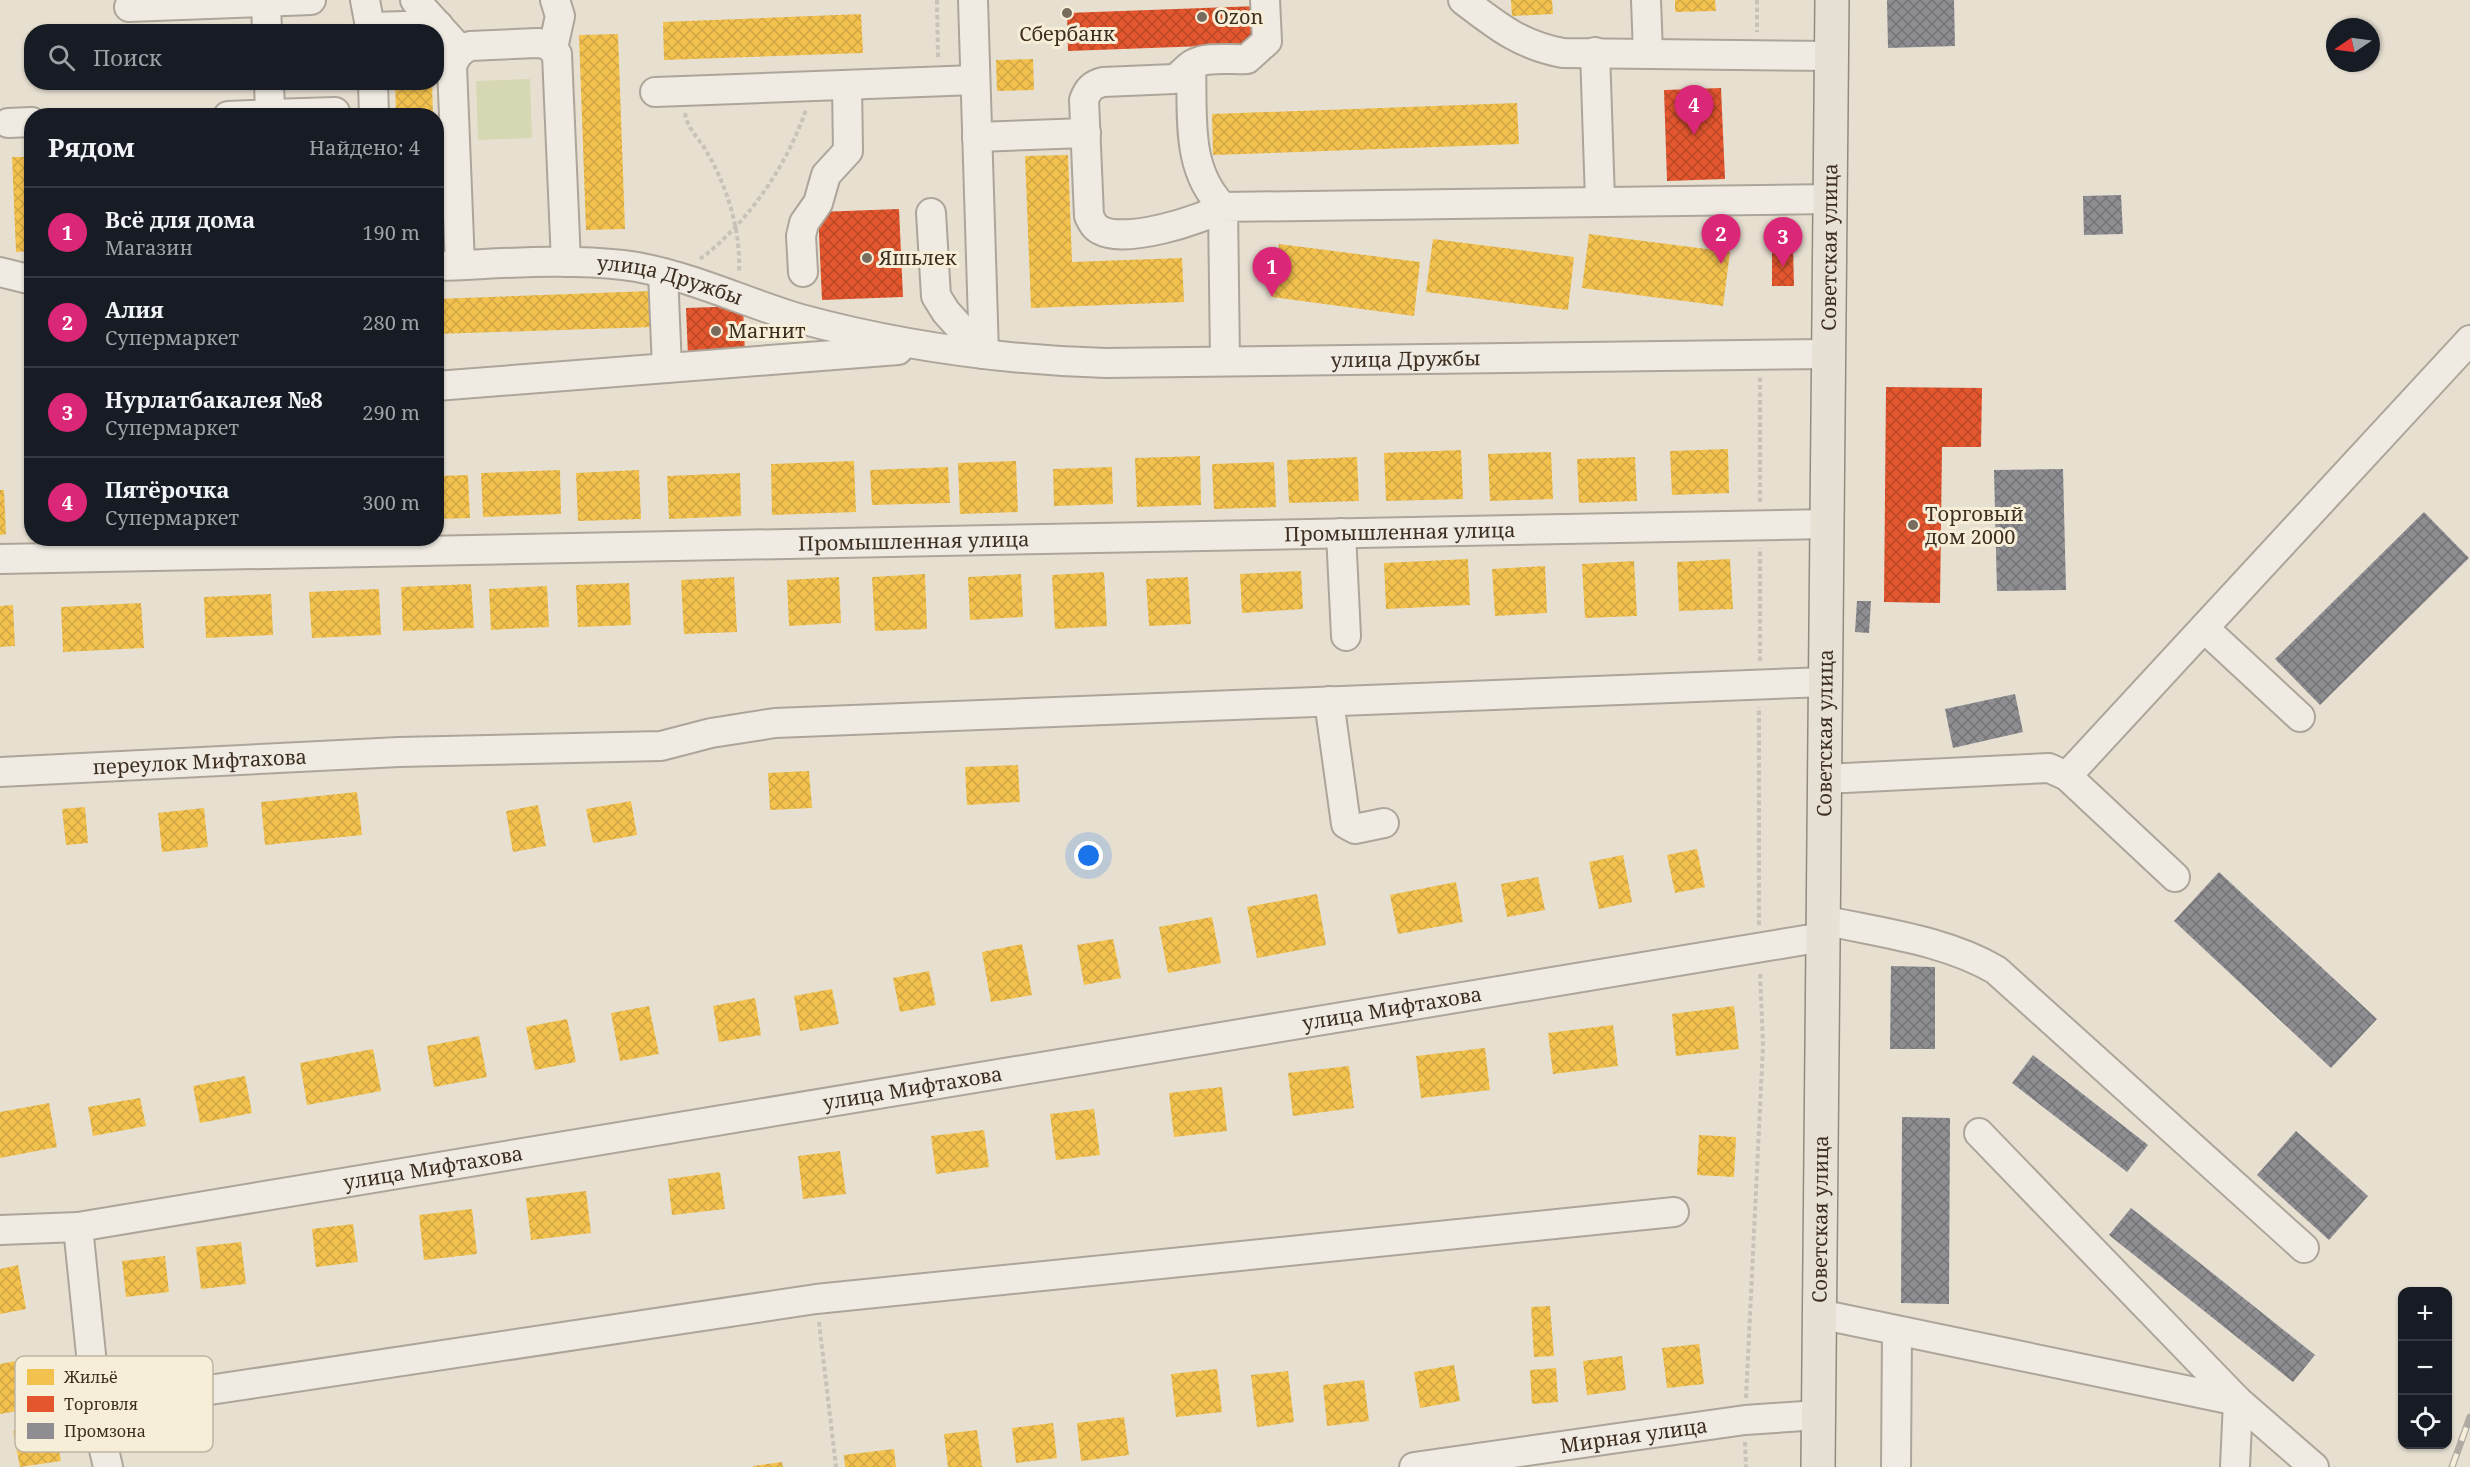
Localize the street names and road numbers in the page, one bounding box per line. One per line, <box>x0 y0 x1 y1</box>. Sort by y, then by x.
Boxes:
street label: Советская улица <box>1815 163 1843 331</box>
street label: улица Дружбы <box>596 249 747 311</box>
street label: улица Дружбы <box>1330 344 1481 373</box>
street label: Промышленная улица <box>1284 516 1516 547</box>
street label: Промышленная улица <box>798 525 1030 557</box>
street label: Советская улица <box>1810 649 1839 817</box>
street label: переулок Мифтахова <box>92 743 307 780</box>
street label: улица Мифтахова <box>1300 980 1484 1036</box>
street label: улица Мифтахова <box>821 1060 1004 1116</box>
street label: Советская улица <box>1806 1135 1834 1303</box>
street label: улица Мифтахова <box>341 1139 525 1196</box>
street label: Мирная улица <box>1558 1411 1709 1459</box>

